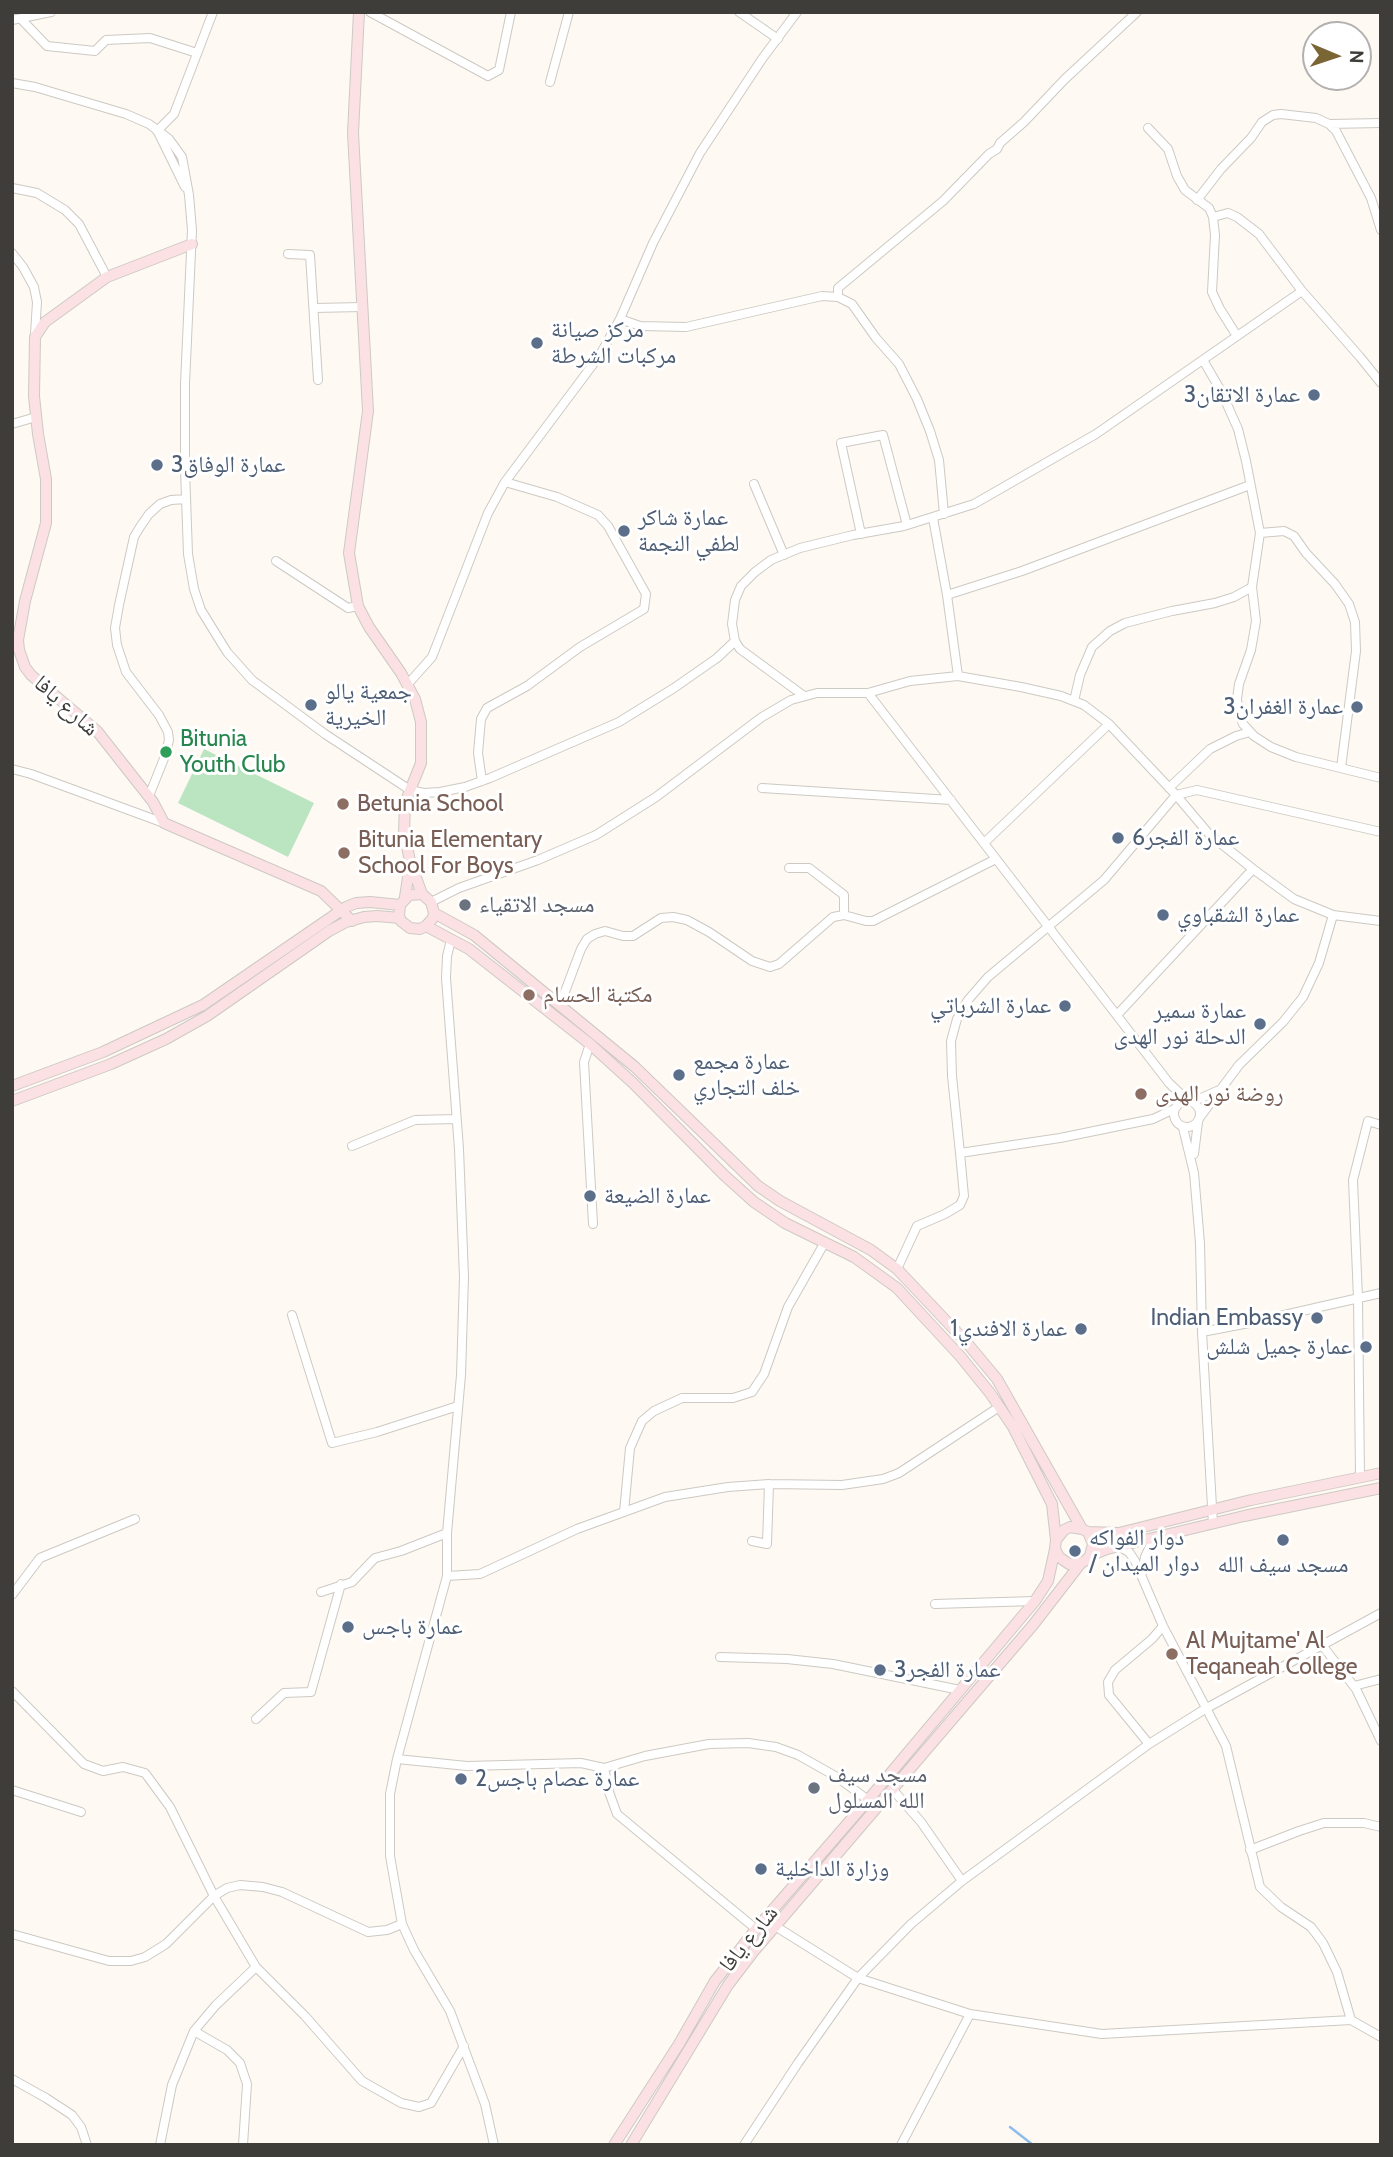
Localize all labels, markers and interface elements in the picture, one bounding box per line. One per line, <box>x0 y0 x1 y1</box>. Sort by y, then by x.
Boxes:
north arrow <box>1302 21 1372 91</box>
text: N <box>1345 50 1368 64</box>
place label: مركز صيانة مركبات الشرطة <box>551 316 676 370</box>
marker: مركز صيانة مركبات الشرطة <box>529 335 545 351</box>
place label: عمارة الاتقان3 <box>1184 381 1300 409</box>
marker: عمارة الاتقان3 <box>1306 387 1322 403</box>
place label: عمارة الوفاق3 <box>171 451 285 479</box>
marker: عمارة الوفاق3 <box>149 457 165 473</box>
place label: عمارة شاكر لطفي النجمة <box>638 504 739 558</box>
marker: عمارة شاكر لطفي النجمة <box>616 523 632 539</box>
street label: شارع يافا <box>28 670 104 742</box>
place label: جمعية يالو الخيرية <box>325 678 412 732</box>
place label: عمارة الغفران3 <box>1223 693 1343 721</box>
marker: جمعية يالو الخيرية <box>303 697 319 713</box>
marker: عمارة الغفران3 <box>1349 699 1365 715</box>
place label: Bitunia Youth Club <box>180 725 286 779</box>
marker: Bitunia Youth Club <box>158 744 174 760</box>
place label: Betunia School <box>357 790 503 818</box>
marker: Betunia School <box>335 796 351 812</box>
place label: عمارة الفجر6 <box>1132 824 1239 852</box>
place label: Bitunia Elementary School For Boys <box>358 826 542 880</box>
marker: عمارة الفجر6 <box>1110 830 1126 846</box>
marker: Bitunia Elementary School For Boys <box>336 845 352 861</box>
place label: مسجد الاتقياء <box>479 891 594 919</box>
marker: مسجد الاتقياء <box>457 897 473 913</box>
place label: عمارة الشقباوي <box>1177 901 1299 929</box>
marker: عمارة الشقباوي <box>1155 907 1171 923</box>
place label: مكتبة الحسام <box>543 981 653 1009</box>
marker: مكتبة الحسام <box>521 987 537 1003</box>
place label: عمارة الشرباتي <box>930 992 1051 1020</box>
place label: عمارة سمير الدحلة نور الهدى <box>1114 997 1246 1051</box>
marker: عمارة الشرباتي <box>1057 998 1073 1014</box>
marker: عمارة سمير الدحلة نور الهدى <box>1252 1016 1268 1032</box>
place label: عمارة مجمع خلف التجاري <box>693 1048 800 1102</box>
marker: عمارة مجمع خلف التجاري <box>671 1067 687 1083</box>
place label: روضة نور الهدى <box>1155 1080 1284 1108</box>
marker: روضة نور الهدى <box>1133 1086 1149 1102</box>
place label: عمارة الضيعة <box>604 1182 711 1210</box>
marker: عمارة الضيعة <box>582 1188 598 1204</box>
place label: Indian Embassy <box>1151 1304 1303 1332</box>
marker: Indian Embassy <box>1309 1310 1325 1326</box>
place label: عمارة الافندي1 <box>950 1315 1067 1343</box>
marker: عمارة الافندي1 <box>1073 1321 1089 1337</box>
place label: عمارة جميل شلش <box>1206 1333 1352 1361</box>
marker: عمارة جميل شلش <box>1358 1339 1374 1355</box>
place label: دوار الفواكه / دوار الميدان <box>1089 1524 1199 1578</box>
marker: مسجد سيف الله <box>1275 1532 1291 1548</box>
marker: دوار الفواكه / دوار الميدان <box>1067 1543 1083 1559</box>
place label: مسجد سيف الله <box>1218 1551 1348 1579</box>
place label: عمارة باجس <box>362 1613 463 1641</box>
marker: عمارة باجس <box>340 1619 356 1635</box>
place label: Al Mujtame' Al Teqaneah College <box>1186 1627 1358 1681</box>
marker: Al Mujtame' Al Teqaneah College <box>1164 1646 1180 1662</box>
place label: عمارة الفجر3 <box>894 1656 1001 1684</box>
marker: عمارة الفجر3 <box>872 1662 888 1678</box>
place label: مسجد سيف الله المسلول <box>828 1761 927 1815</box>
place label: عمارة عصام باجس2 <box>475 1765 639 1793</box>
marker: عمارة عصام باجس2 <box>453 1771 469 1787</box>
marker: مسجد سيف الله المسلول <box>806 1780 822 1796</box>
place label: وزارة الداخلية <box>775 1855 889 1883</box>
marker: وزارة الداخلية <box>753 1861 769 1877</box>
street label: شارع يافا <box>714 1900 784 1978</box>

